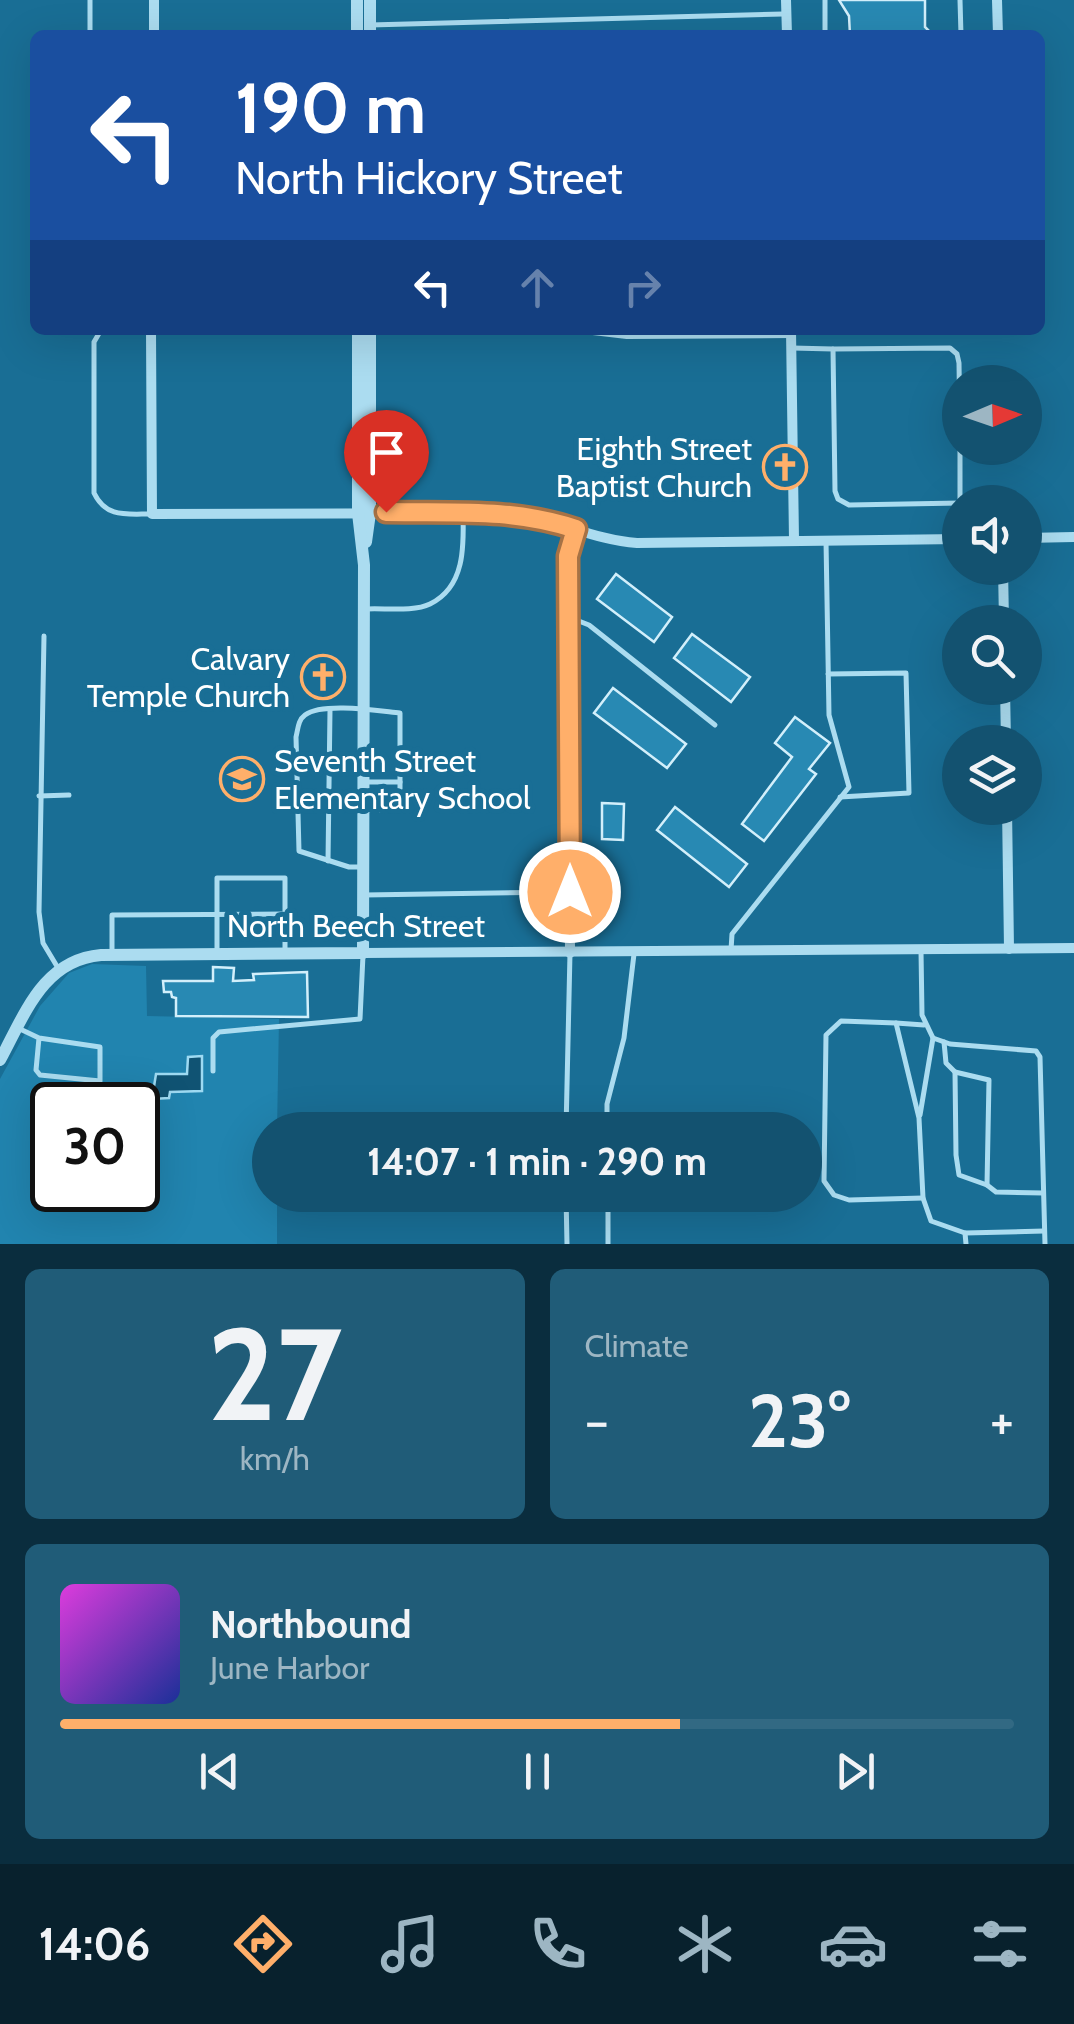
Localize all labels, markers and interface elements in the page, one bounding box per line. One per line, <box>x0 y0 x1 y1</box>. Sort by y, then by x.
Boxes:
text: 190 m <box>235 65 426 151</box>
icon: left <box>70 70 200 200</box>
text: North Hickory Street <box>235 151 623 205</box>
icon: left <box>405 260 460 315</box>
icon: ahead <box>510 260 565 315</box>
icon: right <box>615 260 670 315</box>
north arrow <box>942 365 1042 465</box>
map controls <box>942 365 1042 825</box>
pin <box>344 410 429 513</box>
icon: arrive <box>359 425 414 480</box>
place label: Eighth Street Baptist Church <box>556 429 752 505</box>
church icon: Eighth Street Baptist Church <box>762 444 808 490</box>
button: sound <box>942 485 1042 585</box>
button: search <box>942 605 1042 705</box>
place label: Calvary Temple Church <box>87 639 290 715</box>
church icon: Calvary Temple Church <box>300 654 346 700</box>
button: layers <box>942 725 1042 825</box>
place label: Seventh Street Elementary School <box>274 741 531 817</box>
school or university icon: Seventh Street Elementary School <box>219 756 265 802</box>
position arrow <box>518 840 622 944</box>
street label: North Beech Street <box>227 906 485 945</box>
speed limit sign: 30 <box>30 1082 160 1212</box>
text: 14:07 · 1 min · 290 m <box>367 1138 707 1185</box>
text: 27 <box>207 1295 342 1453</box>
text: Climate <box>585 1326 689 1365</box>
text: 23° <box>748 1375 850 1466</box>
text: − <box>585 1387 609 1454</box>
text: + <box>990 1387 1014 1454</box>
text: km/h <box>240 1439 310 1478</box>
text: Northbound <box>210 1601 412 1648</box>
text: June Harbor <box>210 1648 369 1687</box>
icon: previous <box>192 1744 247 1799</box>
icon: pause <box>510 1744 565 1799</box>
icon: next <box>828 1744 883 1799</box>
icon: directions <box>228 1909 298 1979</box>
icon: music <box>375 1909 445 1979</box>
icon: phone <box>523 1909 593 1979</box>
icon: climate <box>670 1909 740 1979</box>
icon: car <box>818 1909 888 1979</box>
icon: filters <box>965 1909 1035 1979</box>
text: 14:06 <box>39 1917 150 1971</box>

